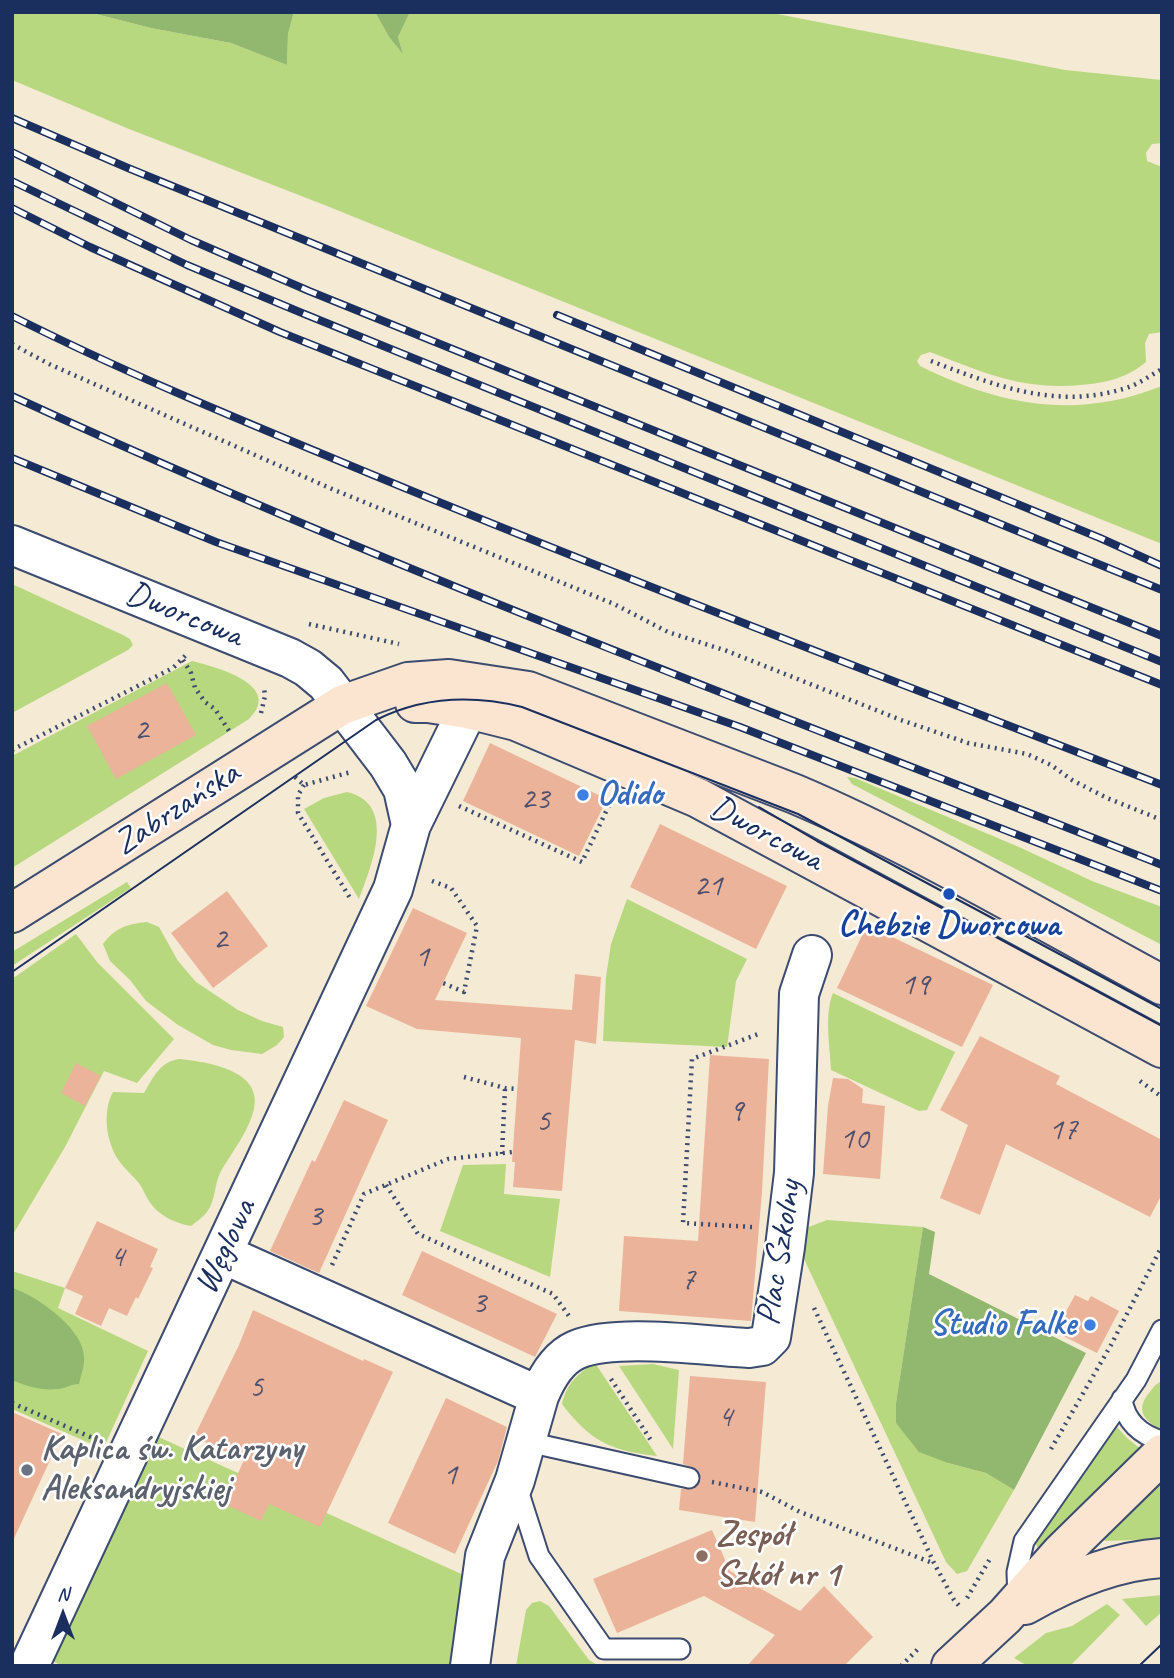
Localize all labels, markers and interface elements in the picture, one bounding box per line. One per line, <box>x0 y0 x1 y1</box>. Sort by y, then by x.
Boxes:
street label: Dworcowa <box>120 573 248 657</box>
house number: 2 <box>134 712 148 750</box>
street label: Zabrzańska <box>106 753 248 865</box>
place label: Odido <box>597 774 662 816</box>
house number: 23 <box>521 781 549 819</box>
marker: Odido <box>575 787 591 803</box>
street label: Dworcowa <box>702 787 830 881</box>
house number: 21 <box>694 868 722 906</box>
marker: Chebzie Dworcowa <box>941 886 957 902</box>
place label: Chebzie Dworcowa <box>838 905 1060 947</box>
house number: 2 <box>213 921 227 959</box>
house number: 1 <box>415 939 429 977</box>
house number: 19 <box>901 967 929 1005</box>
house number: 9 <box>729 1093 743 1131</box>
house number: 5 <box>536 1103 550 1141</box>
house number: 17 <box>1049 1112 1077 1150</box>
house number: 10 <box>840 1121 868 1159</box>
street label: Plac Szkolny <box>748 1178 812 1328</box>
street label: Węglowa <box>186 1193 266 1301</box>
house number: 3 <box>308 1198 322 1236</box>
house number: 4 <box>110 1239 124 1277</box>
house number: 7 <box>681 1262 695 1300</box>
house number: 3 <box>472 1285 486 1323</box>
place label: Studio Falke <box>929 1304 1076 1346</box>
marker: Studio Falke <box>1082 1317 1098 1333</box>
house number: 5 <box>249 1369 263 1407</box>
house number: 4 <box>718 1399 732 1437</box>
place label: Kaplica św. Katarzyny Aleksandryjskiej <box>41 1429 303 1511</box>
house number: 1 <box>443 1457 457 1495</box>
marker: Kaplica św. Katarzyny Aleksandryjskiej <box>19 1462 35 1478</box>
place label: Zespół Szkół nr 1 <box>716 1515 840 1597</box>
marker: Zespół Szkół nr 1 <box>694 1548 710 1564</box>
north arrow <box>28 1580 98 1650</box>
text: N <box>57 1582 69 1606</box>

